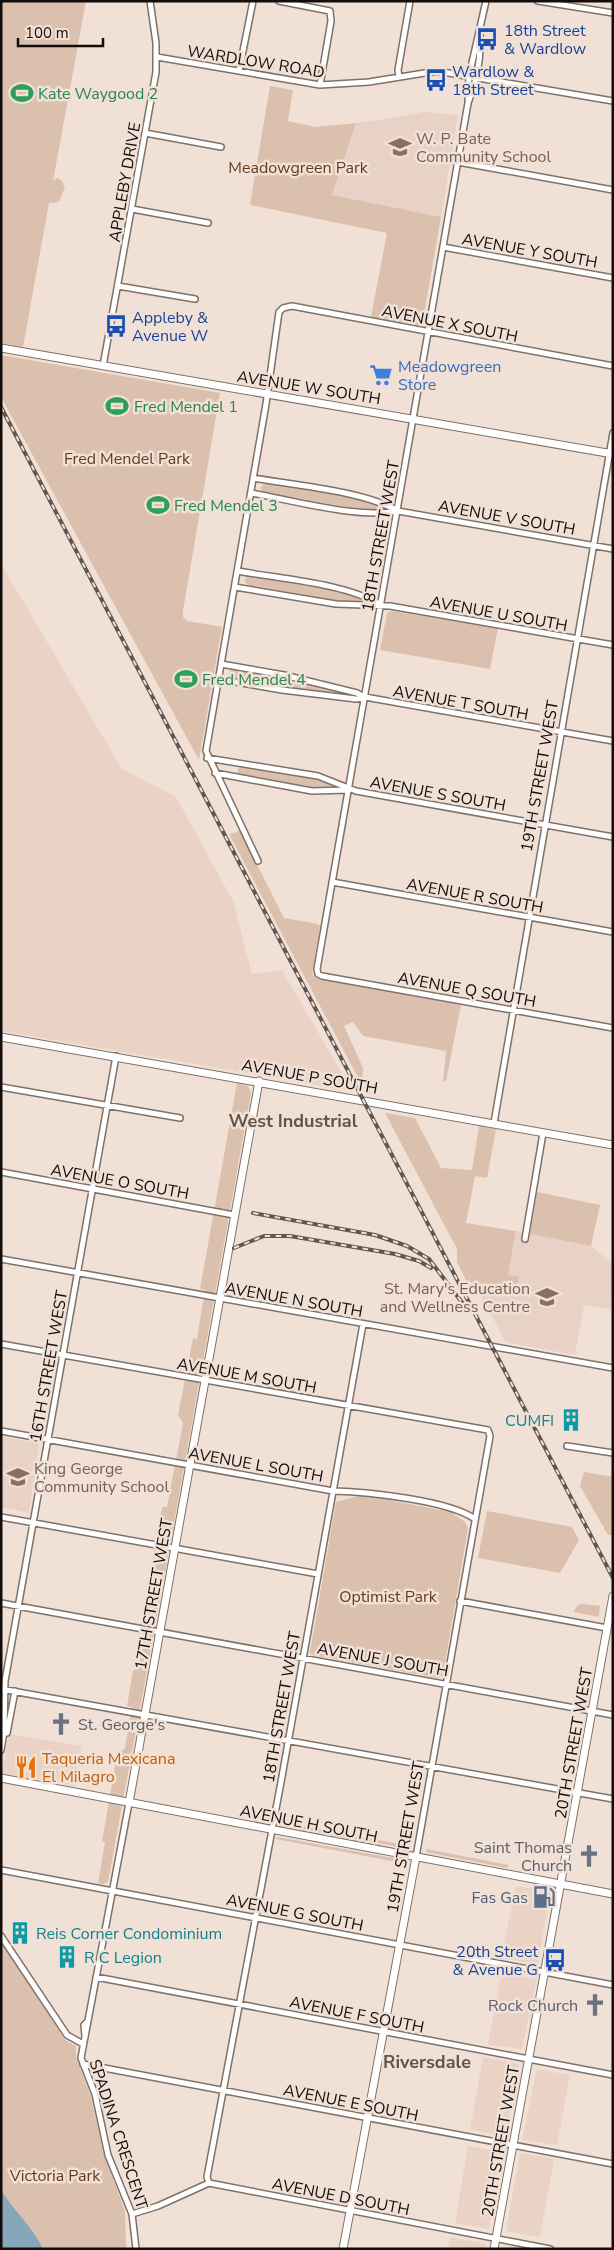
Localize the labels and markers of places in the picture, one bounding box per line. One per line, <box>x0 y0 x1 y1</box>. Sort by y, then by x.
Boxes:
place label: 18th Street & Wardlow <box>504 20 587 60</box>
bus stop icon: 18th Street & Wardlow <box>474 26 500 52</box>
place label: Wardlow & 18th Street <box>452 61 534 101</box>
bus stop icon: Wardlow & 18th Street <box>423 67 449 93</box>
sports icon: Kate Waygood 2 <box>9 80 35 106</box>
place label: Kate Waygood 2 <box>38 83 158 105</box>
place label: W. P. Bate Community School <box>416 128 551 168</box>
school or university icon: W. P. Bate Community School <box>387 134 413 160</box>
place label: Appleby & Avenue W <box>132 307 209 347</box>
bus stop icon: Appleby & Avenue W <box>103 313 129 339</box>
place label: Meadowgreen Store <box>398 356 501 396</box>
supermarket icon: Meadowgreen Store <box>368 362 394 388</box>
sports icon: Fred Mendel 1 <box>104 393 130 419</box>
place label: Fred Mendel 1 <box>134 396 238 418</box>
sports icon: Fred Mendel 3 <box>145 492 171 518</box>
place label: Fred Mendel 3 <box>174 495 278 517</box>
sports icon: Fred Mendel 4 <box>173 666 199 692</box>
place label: Fred Mendel 4 <box>202 669 306 691</box>
place label: St. Mary's Education and Wellness Centre <box>380 1278 530 1318</box>
school or university icon: St. Mary's Education and Wellness Centre <box>534 1284 560 1310</box>
building icon: CUMFI <box>558 1407 584 1433</box>
place label: CUMFI <box>505 1410 554 1432</box>
place label: King George Community School <box>34 1458 169 1498</box>
school or university icon: King George Community School <box>5 1464 31 1490</box>
church icon: St. George's <box>48 1711 74 1737</box>
place label: St. George's <box>78 1714 165 1736</box>
place label: Taqueria Mexicana El Milagro <box>42 1748 175 1788</box>
restaurant icon: Taqueria Mexicana El Milagro <box>13 1754 39 1780</box>
place label: Saint Thomas Church <box>474 1837 572 1877</box>
church icon: Saint Thomas Church <box>576 1843 602 1869</box>
fuel station icon: Fas Gas <box>531 1884 557 1910</box>
place label: Fas Gas <box>471 1887 528 1909</box>
building icon: Reis Corner Condominium <box>7 1920 33 1946</box>
place label: Reis Corner Condominium <box>36 1923 222 1945</box>
place label: 20th Street & Avenue G <box>453 1941 538 1981</box>
building icon: R C Legion <box>54 1944 80 1970</box>
place label: R C Legion <box>84 1947 162 1969</box>
bus stop icon: 20th Street & Avenue G <box>542 1947 568 1973</box>
church icon: Rock Church <box>582 1992 608 2018</box>
place label: Rock Church <box>488 1995 578 2017</box>

